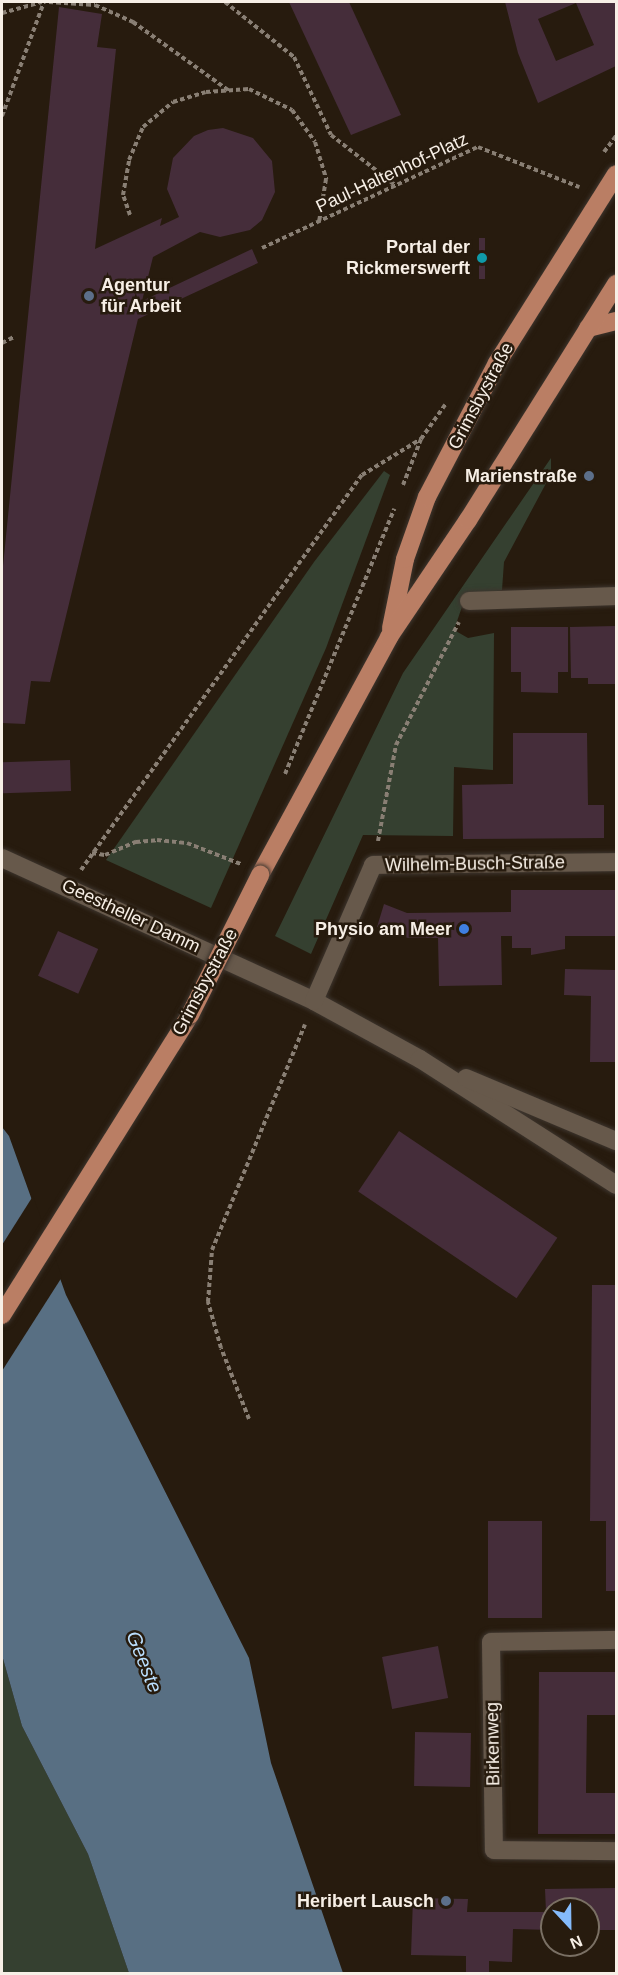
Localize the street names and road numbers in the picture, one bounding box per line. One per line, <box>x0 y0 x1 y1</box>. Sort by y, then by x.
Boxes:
street label: Paul-Haltenhof-Platz <box>313 128 471 218</box>
street label: Grimsbystraße <box>444 339 518 453</box>
street label: Wilhelm-Busch-Straße <box>385 852 565 876</box>
street label: Geestheller Damm <box>58 875 204 957</box>
street label: Grimsbystraße <box>168 925 242 1039</box>
street label: Birkenweg <box>481 1702 505 1786</box>

